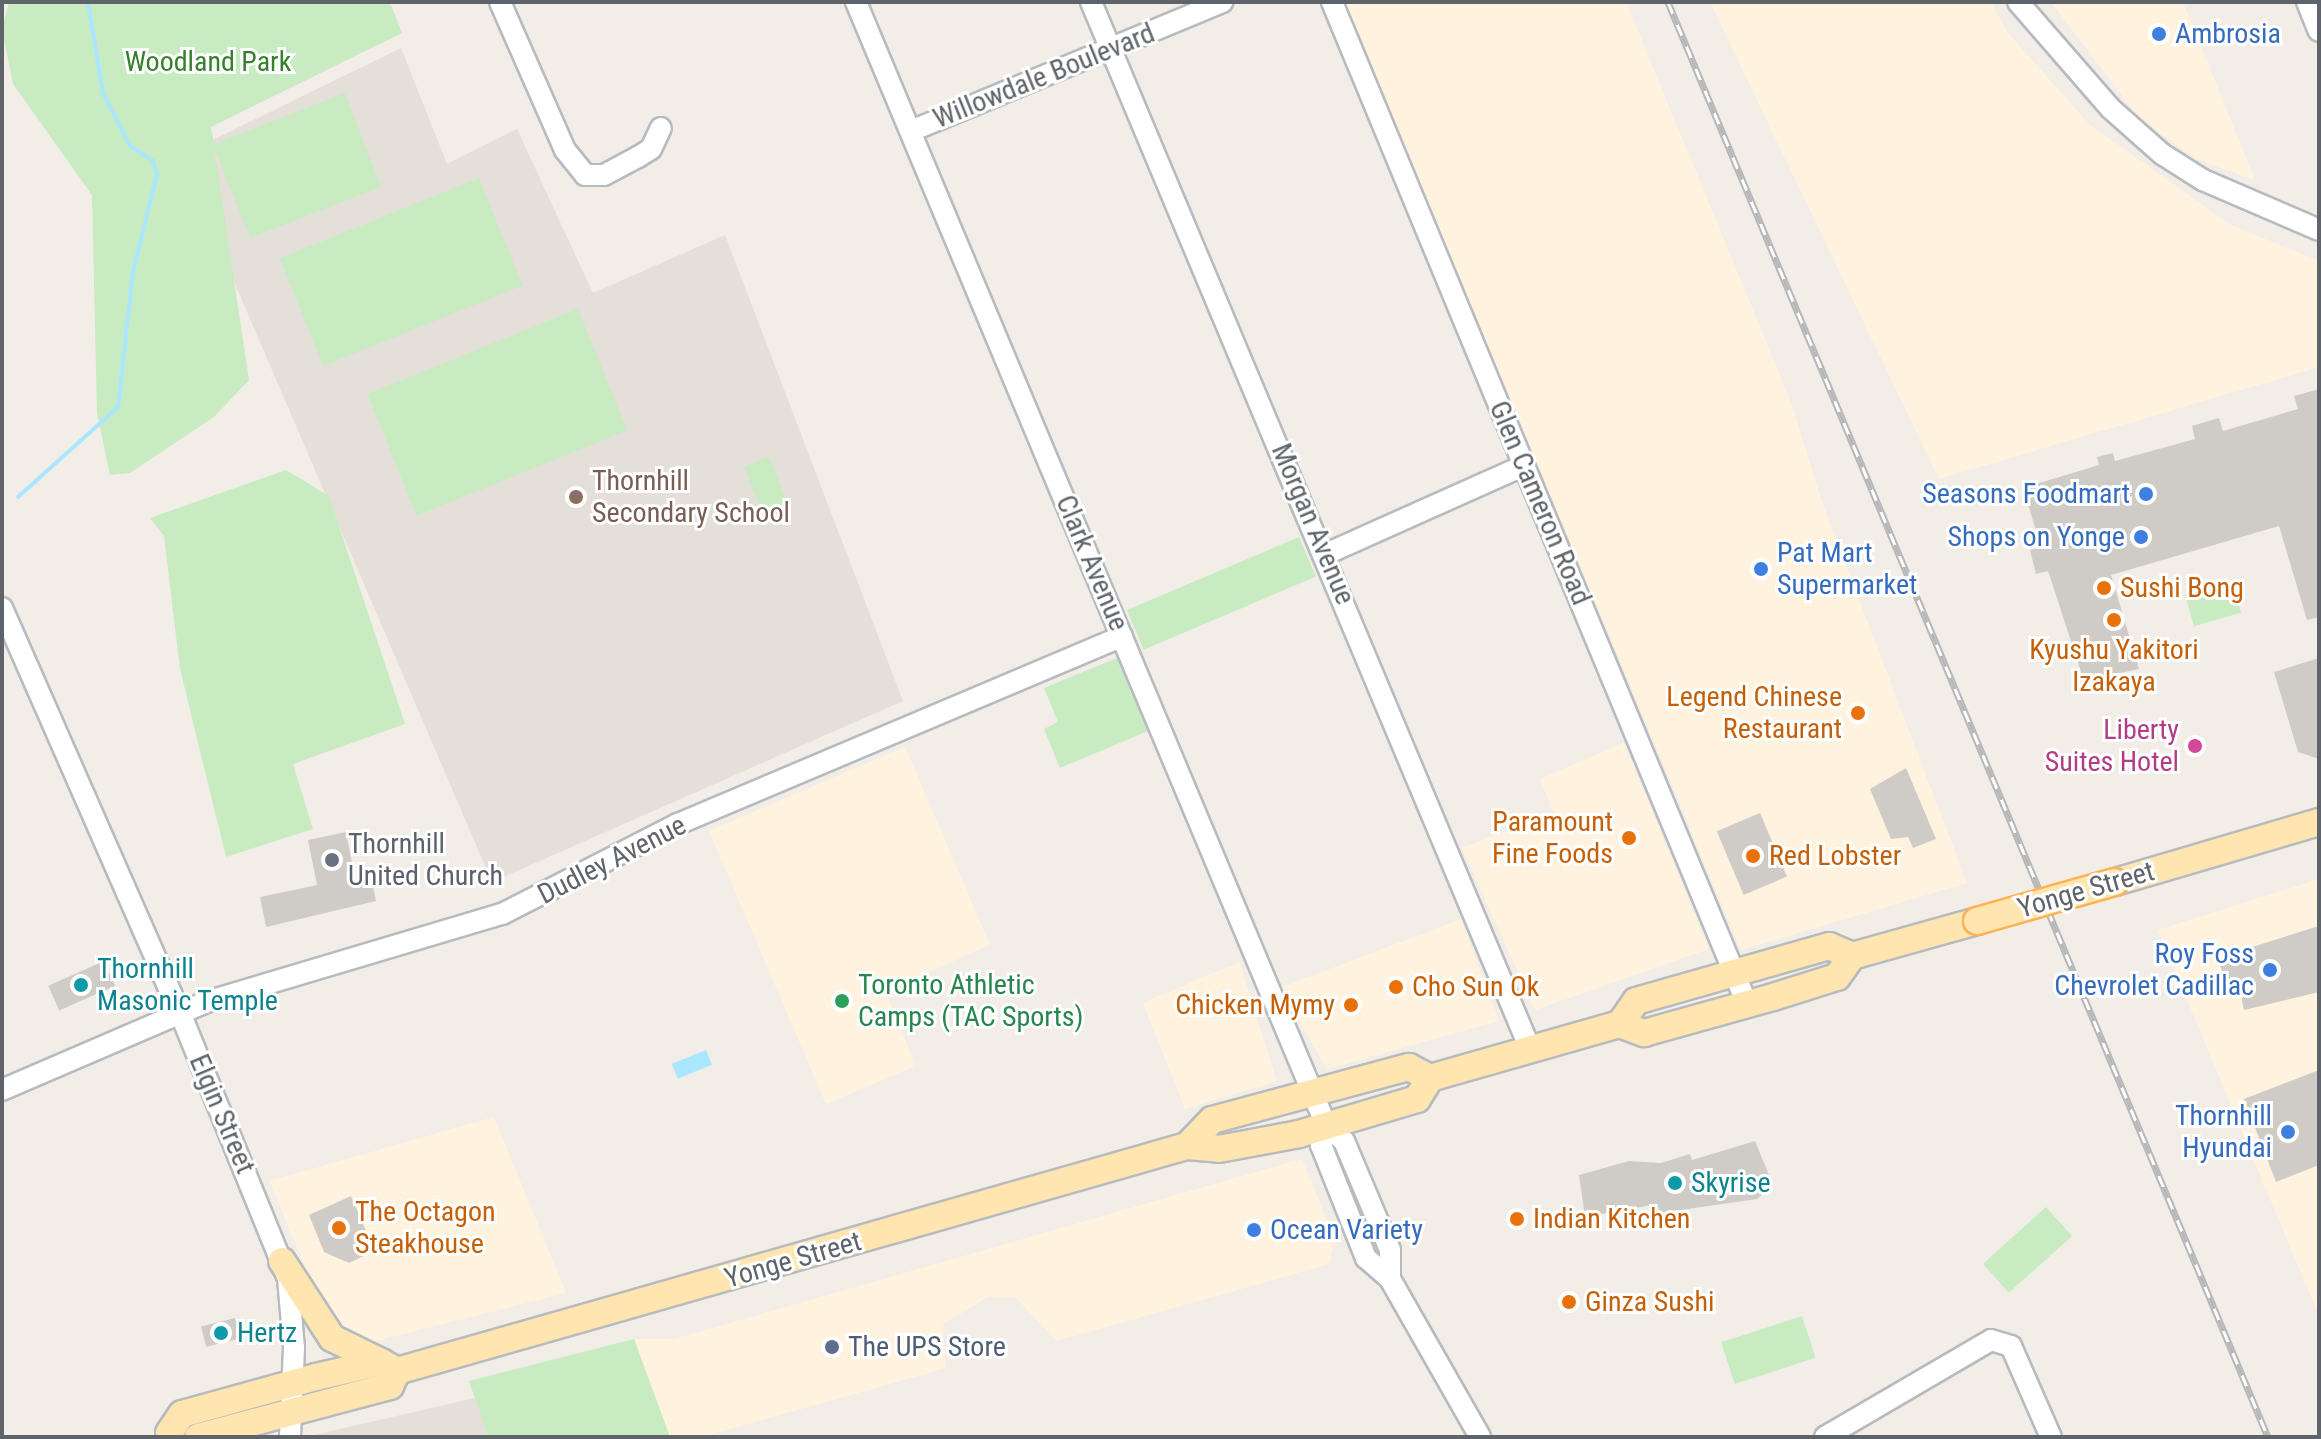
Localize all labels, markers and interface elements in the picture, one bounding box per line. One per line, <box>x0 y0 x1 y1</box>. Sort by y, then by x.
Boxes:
street label: Willowdale Boulevard <box>928 16 1160 136</box>
place label: Ambrosia <box>2175 17 2281 51</box>
marker: Ambrosia <box>2150 25 2168 43</box>
park label: Woodland Park <box>125 45 291 79</box>
street label: Glen Cameron Road <box>1482 396 1598 610</box>
street label: Morgan Avenue <box>1264 439 1362 609</box>
place label: Thornhill Secondary School <box>592 464 790 530</box>
place label: Seasons Foodmart <box>1922 477 2130 511</box>
marker: Seasons Foodmart <box>2137 485 2155 503</box>
marker: Thornhill Secondary School <box>567 488 585 506</box>
street label: Clark Avenue <box>1048 490 1136 636</box>
place label: Shops on Yonge <box>1947 520 2125 554</box>
marker: Shops on Yonge <box>2132 528 2150 546</box>
place label: Pat Mart Supermarket <box>1777 536 1917 602</box>
marker: Pat Mart Supermarket <box>1752 560 1770 578</box>
place label: Sushi Bong <box>2120 571 2244 605</box>
marker: Sushi Bong <box>2095 579 2113 597</box>
marker: Kyushu Yakitori Izakaya <box>2105 611 2123 629</box>
place label: Kyushu Yakitori Izakaya <box>2029 633 2199 699</box>
place label: Legend Chinese Restaurant <box>1666 680 1842 746</box>
marker: Legend Chinese Restaurant <box>1849 704 1867 722</box>
place label: Liberty Suites Hotel <box>2045 713 2179 779</box>
marker: Liberty Suites Hotel <box>2186 737 2204 755</box>
place label: Paramount Fine Foods <box>1492 805 1613 871</box>
street label: Dudley Avenue <box>532 808 692 912</box>
place label: Thornhill United Church <box>348 827 503 893</box>
marker: Paramount Fine Foods <box>1620 829 1638 847</box>
place label: Red Lobster <box>1769 839 1901 873</box>
marker: Red Lobster <box>1744 847 1762 865</box>
marker: Thornhill United Church <box>323 851 341 869</box>
street label: Yonge Street <box>2014 855 2158 925</box>
place label: Roy Foss Chevrolet Cadillac <box>2054 937 2254 1003</box>
place label: Thornhill Masonic Temple <box>97 952 279 1018</box>
marker: Roy Foss Chevrolet Cadillac <box>2261 961 2279 979</box>
place label: Toronto Athletic Camps (TAC Sports) <box>858 968 1084 1034</box>
place label: Cho Sun Ok <box>1412 970 1539 1004</box>
marker: Thornhill Masonic Temple <box>72 976 90 994</box>
marker: Cho Sun Ok <box>1387 978 1405 996</box>
place label: Chicken Mymy <box>1175 988 1335 1022</box>
marker: Toronto Athletic Camps (TAC Sports) <box>833 992 851 1010</box>
marker: Chicken Mymy <box>1342 996 1360 1014</box>
street label: Elgin Street <box>182 1049 262 1179</box>
place label: Thornhill Hyundai <box>2175 1099 2272 1165</box>
marker: Thornhill Hyundai <box>2279 1123 2297 1141</box>
place label: Skyrise <box>1691 1166 1771 1200</box>
marker: Skyrise <box>1666 1174 1684 1192</box>
place label: The Octagon Steakhouse <box>355 1195 496 1261</box>
place label: Indian Kitchen <box>1533 1202 1690 1236</box>
marker: Indian Kitchen <box>1508 1210 1526 1228</box>
place label: Ocean Variety <box>1270 1213 1423 1247</box>
marker: The Octagon Steakhouse <box>330 1219 348 1237</box>
marker: Ocean Variety <box>1245 1221 1263 1239</box>
street label: Yonge Street <box>721 1225 865 1295</box>
place label: Ginza Sushi <box>1585 1285 1714 1319</box>
marker: Ginza Sushi <box>1560 1293 1578 1311</box>
place label: Hertz <box>237 1316 297 1350</box>
marker: Hertz <box>212 1324 230 1342</box>
place label: The UPS Store <box>848 1330 1006 1364</box>
marker: The UPS Store <box>823 1338 841 1356</box>

